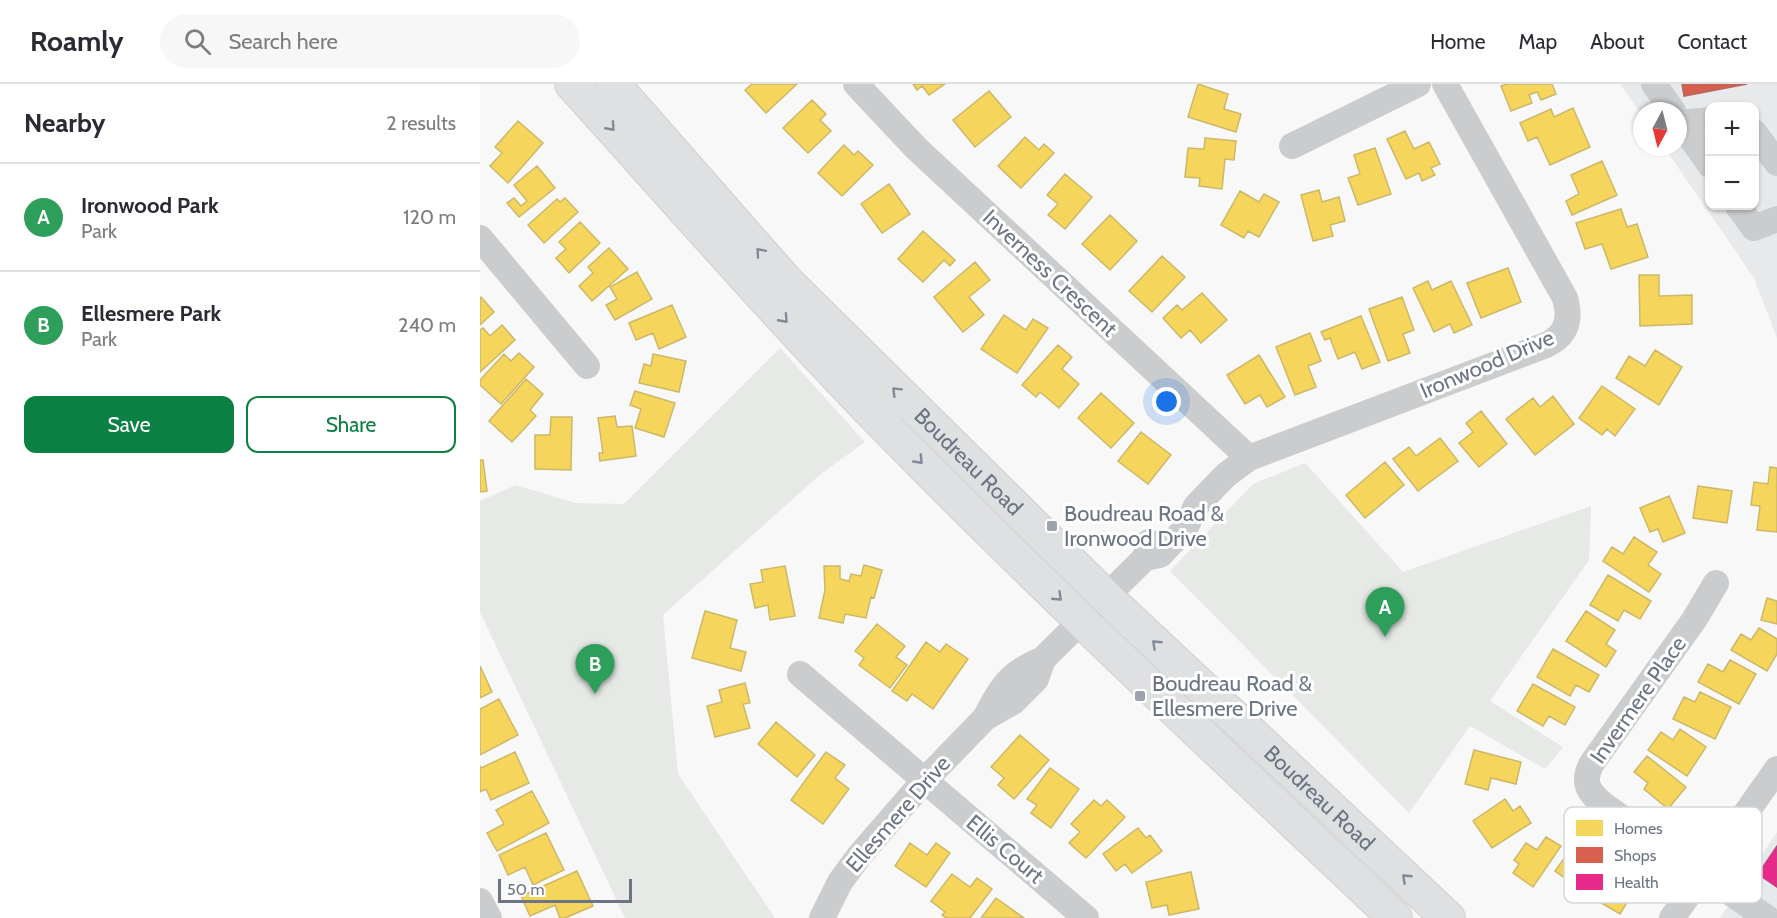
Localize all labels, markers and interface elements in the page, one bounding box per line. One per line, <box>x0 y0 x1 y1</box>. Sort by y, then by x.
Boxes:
search box <box>160 14 580 68</box>
text: Roamly <box>30 24 124 58</box>
icon: search <box>181 25 214 58</box>
text: Search here <box>229 28 338 55</box>
text: Home <box>1430 29 1486 54</box>
text: Map <box>1519 29 1557 54</box>
text: About <box>1590 29 1644 54</box>
text: Contact <box>1677 29 1747 54</box>
north arrow <box>1633 102 1687 156</box>
map controls <box>1705 102 1759 210</box>
button: + <box>1705 102 1759 156</box>
text: Nearby <box>24 107 105 139</box>
text: 2 results <box>386 111 456 135</box>
one-way arrow <box>604 121 615 131</box>
button: − <box>1705 156 1759 210</box>
text: Ironwood Park <box>81 192 219 219</box>
street label: Inverness Crescent <box>977 204 1123 343</box>
text: A <box>37 205 50 229</box>
text: 120 m <box>403 205 456 229</box>
text: Park <box>81 219 117 243</box>
one-way arrow <box>756 248 767 258</box>
text: Ellesmere Park <box>81 300 221 327</box>
one-way arrow <box>777 312 788 322</box>
text: B <box>37 313 50 337</box>
text: 240 m <box>398 313 456 337</box>
street label: Ironwood Drive <box>1416 324 1558 404</box>
text: Park <box>81 327 117 351</box>
one-way arrow <box>893 387 904 398</box>
your location <box>1152 387 1181 416</box>
button: Save <box>24 396 234 453</box>
button: Share <box>246 396 456 453</box>
street label: Boudreau Road <box>909 402 1029 521</box>
one-way arrow <box>911 452 922 463</box>
place label: Boudreau Road & Ironwood Drive <box>1064 500 1225 552</box>
marker: Boudreau Road & Ironwood Drive <box>1045 519 1059 533</box>
pin: A <box>1366 588 1404 637</box>
one-way arrow <box>1050 589 1061 600</box>
street label: Invermere Place <box>1584 631 1692 769</box>
one-way arrow <box>1152 640 1163 651</box>
pin: B <box>576 644 614 694</box>
place label: Boudreau Road & Ellesmere Drive <box>1152 670 1313 722</box>
marker: Boudreau Road & Ellesmere Drive <box>1133 689 1147 703</box>
street label: Boudreau Road <box>1259 739 1381 856</box>
street label: Ellesmere Drive <box>840 750 956 878</box>
legend <box>1564 807 1762 903</box>
street label: Ellis Court <box>961 809 1050 889</box>
text: Homes <box>1614 819 1663 838</box>
text: Shops <box>1614 846 1657 865</box>
text: Health <box>1614 873 1659 892</box>
one-way arrow <box>1402 874 1412 885</box>
scale bar <box>498 876 632 904</box>
text: 50 m <box>507 880 544 899</box>

